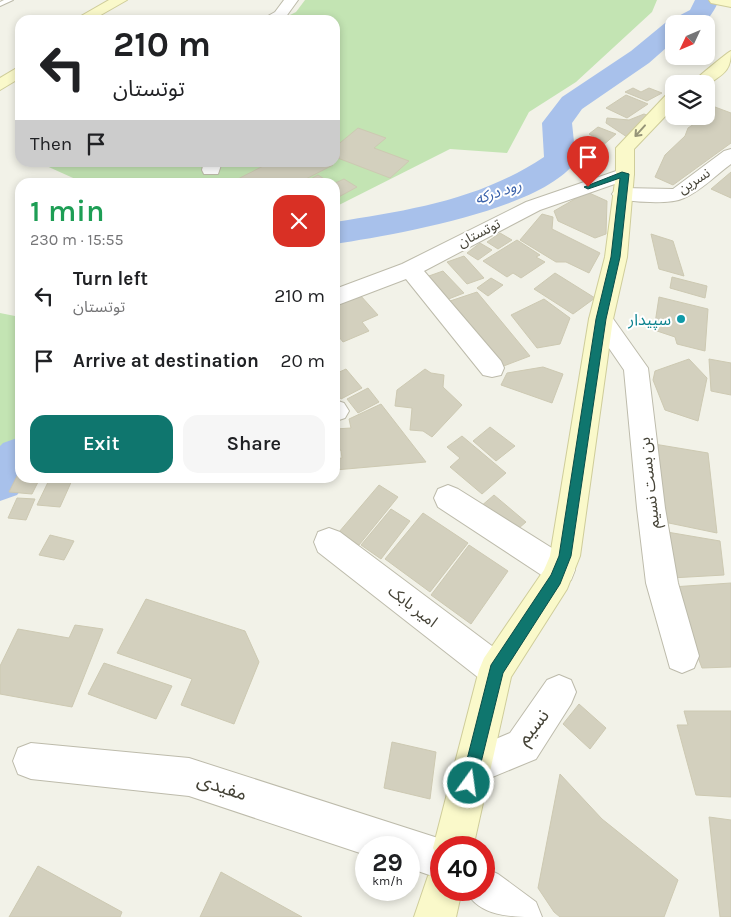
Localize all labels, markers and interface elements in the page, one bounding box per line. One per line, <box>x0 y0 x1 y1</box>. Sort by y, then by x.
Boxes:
north arrow <box>665 15 715 65</box>
map controls <box>665 15 715 125</box>
text: 210 m <box>113 24 211 65</box>
icon: left <box>30 35 95 100</box>
button: layers <box>665 75 715 125</box>
text: توتستان <box>113 76 185 102</box>
one-way arrow <box>634 124 645 137</box>
icon: arrive <box>82 130 110 158</box>
text: Then <box>30 133 72 155</box>
pin <box>567 136 609 187</box>
icon: arrive <box>574 143 602 171</box>
street label: نسرین <box>675 164 714 198</box>
water label: رود درکه <box>472 175 524 208</box>
text: 1 min <box>30 193 104 229</box>
button: close <box>273 195 325 247</box>
street label: توتستان <box>455 215 503 251</box>
text: 230 m · 15:55 <box>30 230 124 249</box>
text: Turn left <box>73 268 148 290</box>
icon: left <box>30 282 58 310</box>
text: 210 m <box>274 285 325 307</box>
text: توتستان <box>73 297 125 316</box>
place label: سپیدار <box>627 310 671 330</box>
marker: سپیدار <box>675 313 687 325</box>
icon: arrive <box>30 347 58 375</box>
text: Arrive at destination <box>73 350 259 372</box>
text: 20 m <box>280 350 325 372</box>
button: Exit <box>30 415 173 473</box>
button: Share <box>183 415 325 473</box>
street label: بن بست نسیم <box>635 436 666 530</box>
street label: امیر بابک <box>385 581 441 631</box>
street label: نسیم <box>512 705 556 751</box>
position arrow <box>442 756 494 808</box>
street label: مفیدی <box>194 769 250 805</box>
speed limit sign: 40 <box>430 836 495 901</box>
text: 29 <box>372 848 403 877</box>
text: km/h <box>372 874 403 888</box>

